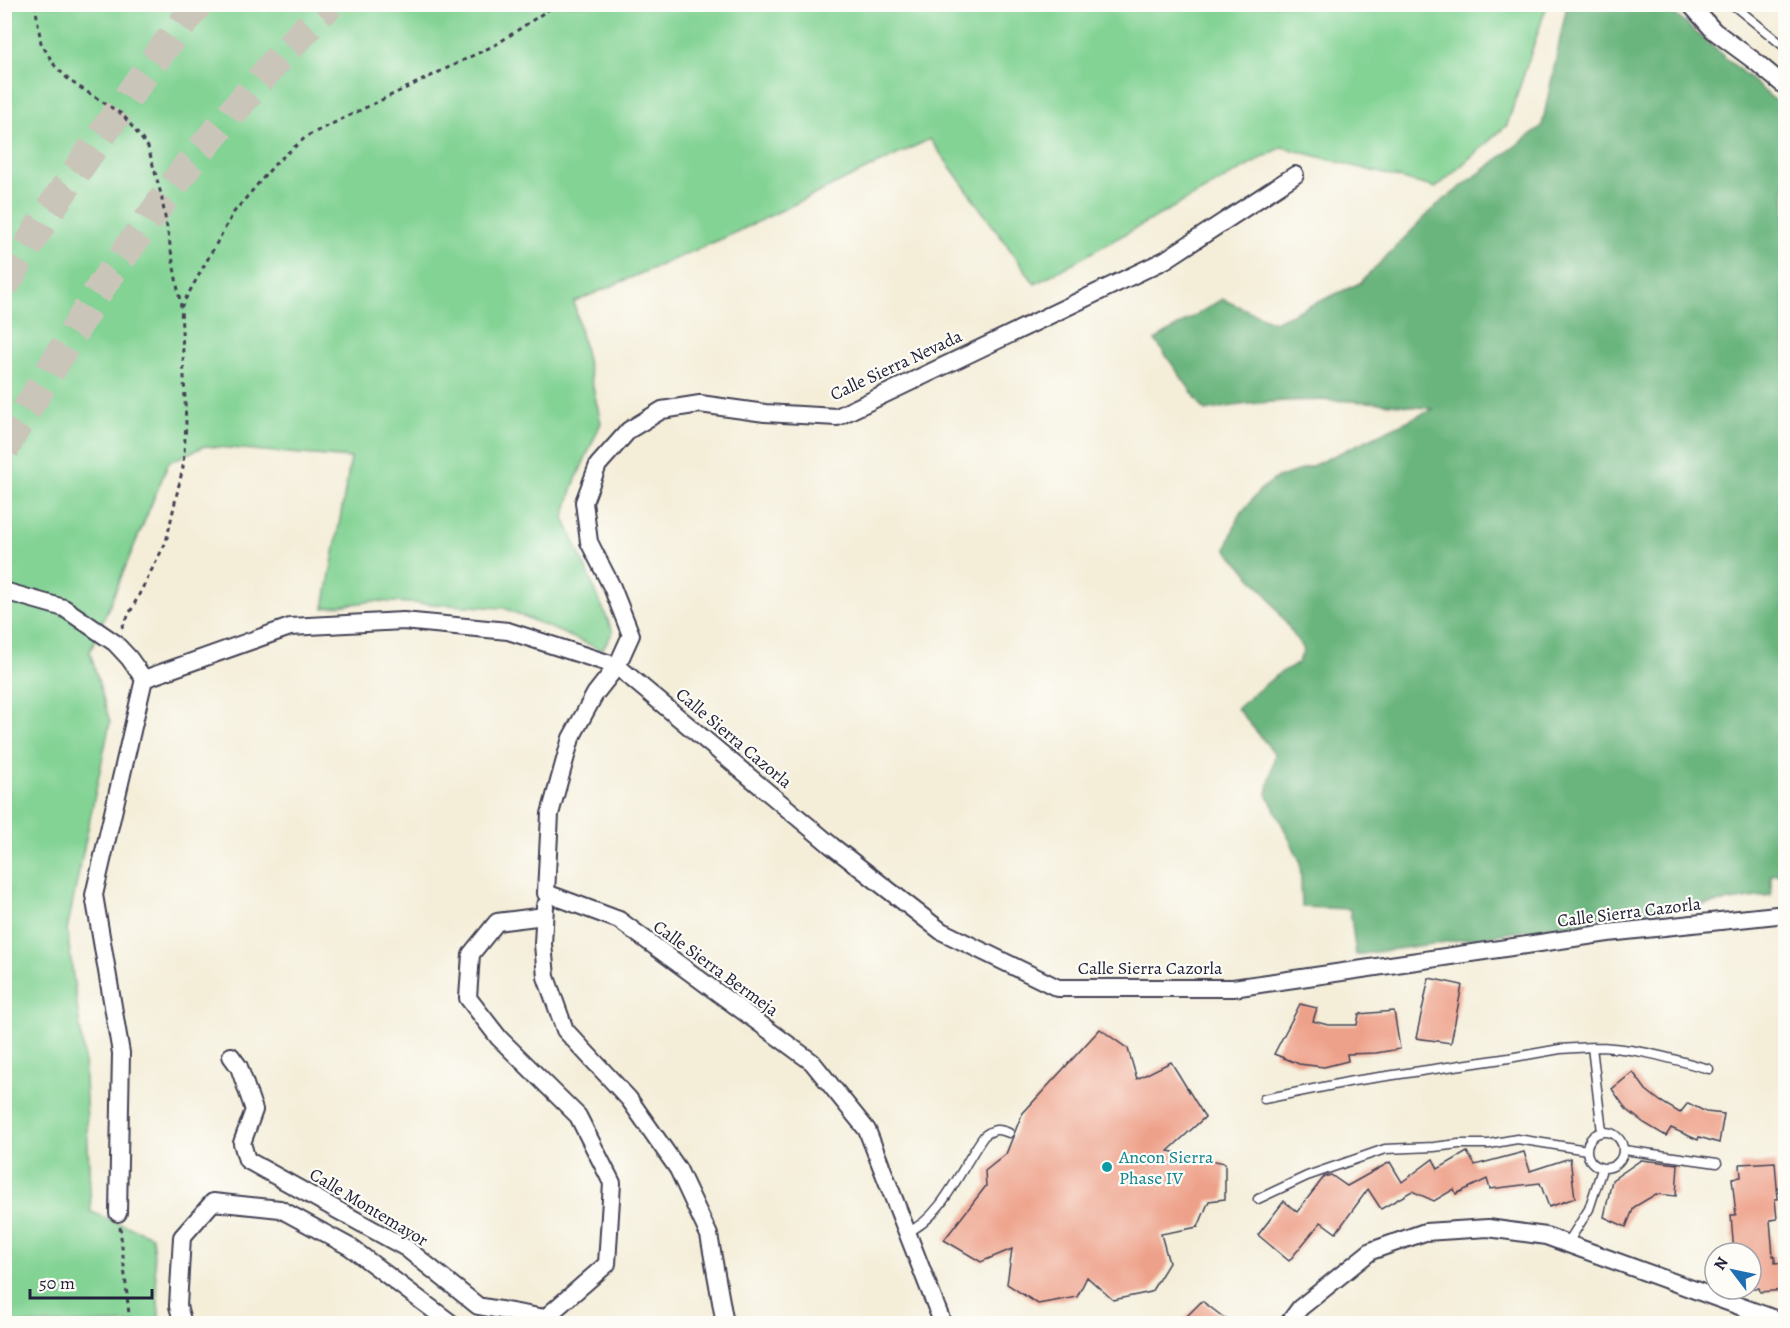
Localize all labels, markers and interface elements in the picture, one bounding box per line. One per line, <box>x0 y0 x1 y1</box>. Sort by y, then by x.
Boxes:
street label: Calle Sierra Nevada <box>826 324 966 406</box>
street label: Calle Sierra Cazorla <box>671 682 798 794</box>
street label: Calle Sierra Cazorla <box>1556 891 1703 933</box>
street label: Calle Sierra Bermeja <box>648 914 784 1022</box>
street label: Calle Sierra Cazorla <box>1078 956 1223 980</box>
place label: Ancon Sierra Phase IV <box>1118 1145 1214 1190</box>
marker: Ancon Sierra Phase IV <box>1100 1160 1114 1174</box>
street label: Calle Montemayor <box>305 1162 433 1252</box>
north arrow <box>1703 1241 1763 1301</box>
text: N <box>1709 1253 1734 1274</box>
scale bar <box>30 1262 152 1300</box>
text: 50 m <box>39 1271 75 1295</box>

